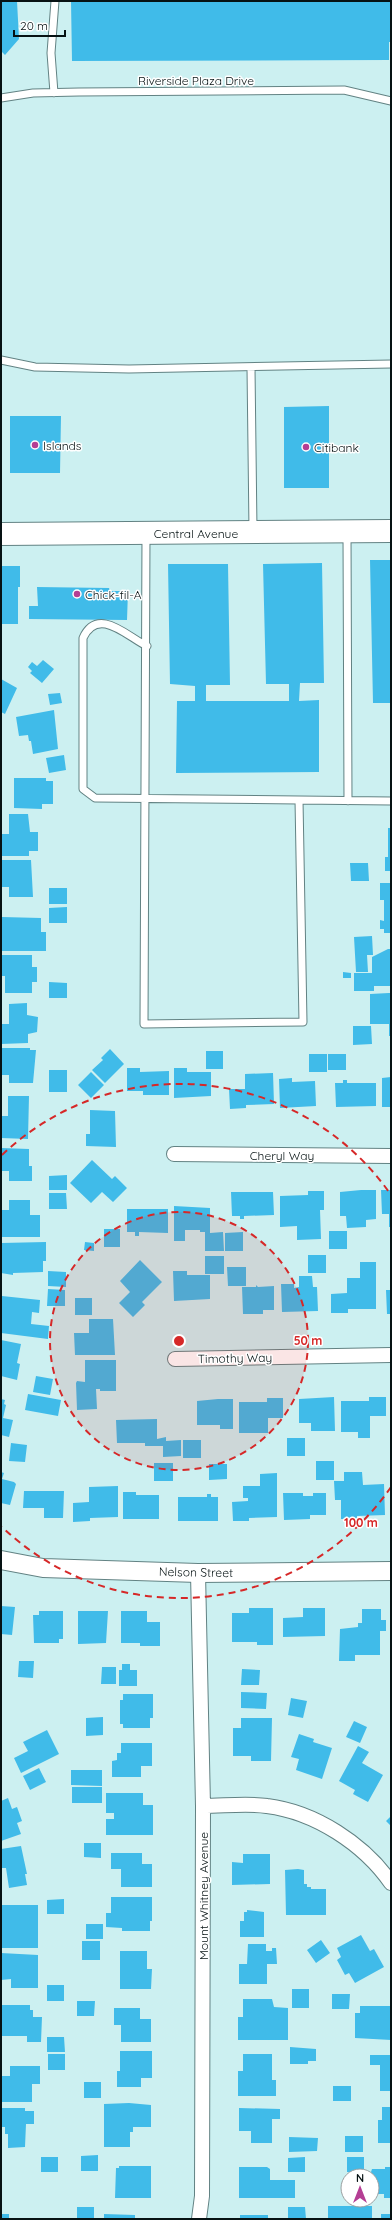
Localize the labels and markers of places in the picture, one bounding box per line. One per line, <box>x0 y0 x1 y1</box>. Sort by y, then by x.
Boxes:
place label: Islands <box>43 438 82 453</box>
marker: Islands <box>30 440 40 450</box>
place label: Citibank <box>314 440 359 455</box>
marker: Citibank <box>301 442 311 452</box>
place label: Chick-fil-A <box>85 587 142 602</box>
marker: Chick-fil-A <box>72 589 82 599</box>
centre of rings <box>172 1334 186 1348</box>

